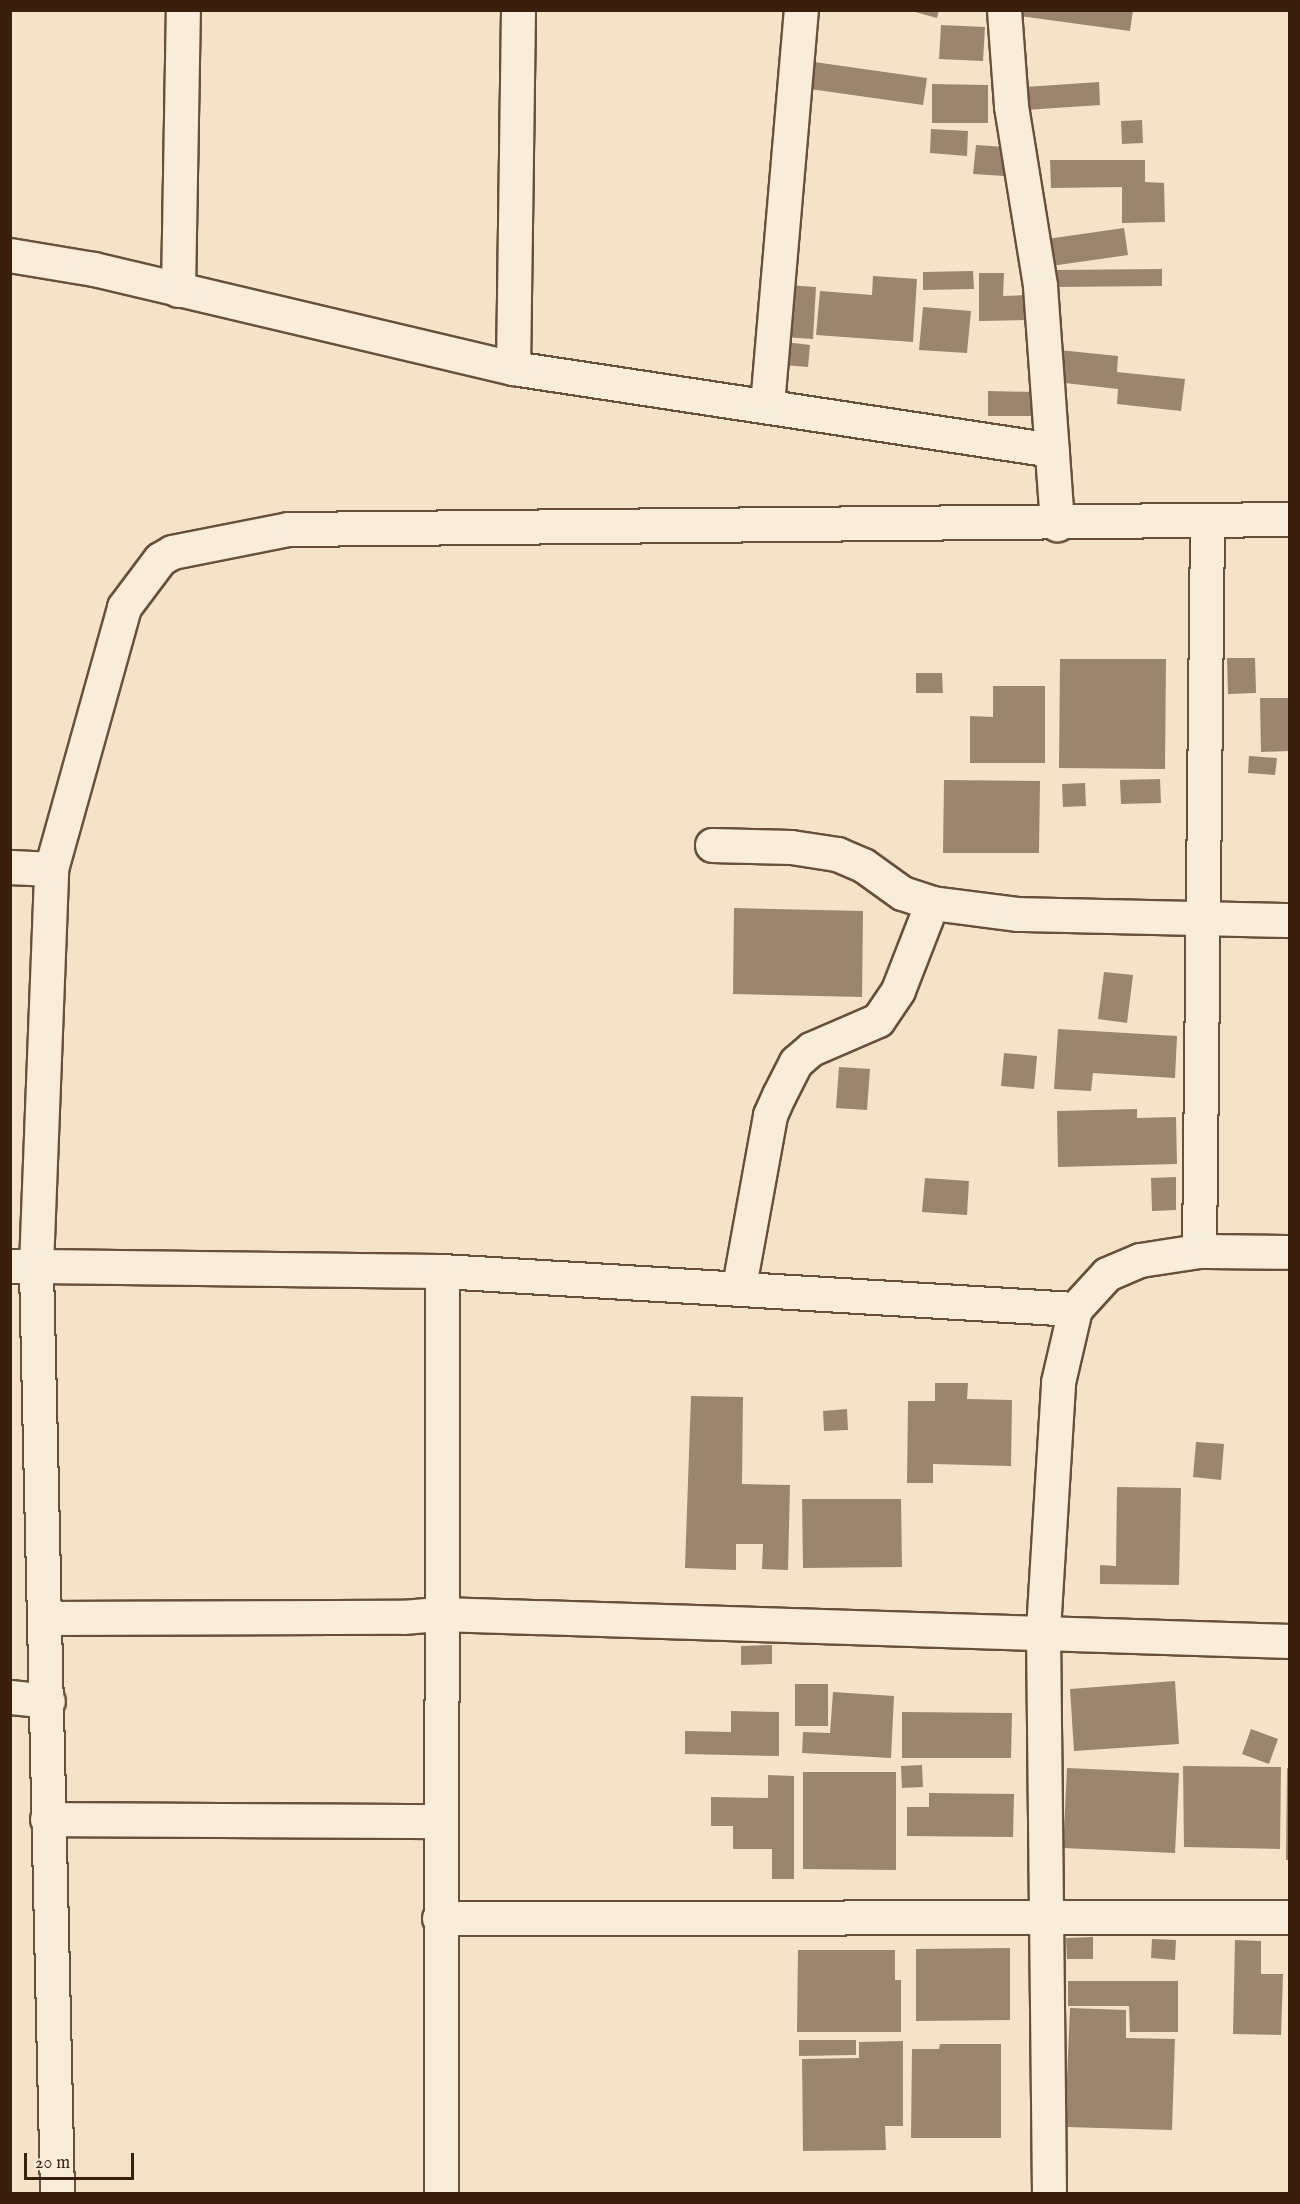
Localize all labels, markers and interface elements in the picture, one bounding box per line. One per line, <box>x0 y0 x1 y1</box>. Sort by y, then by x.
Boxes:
scale bar <box>27 2141 136 2179</box>
text: 20 m <box>35 2152 70 2175</box>

